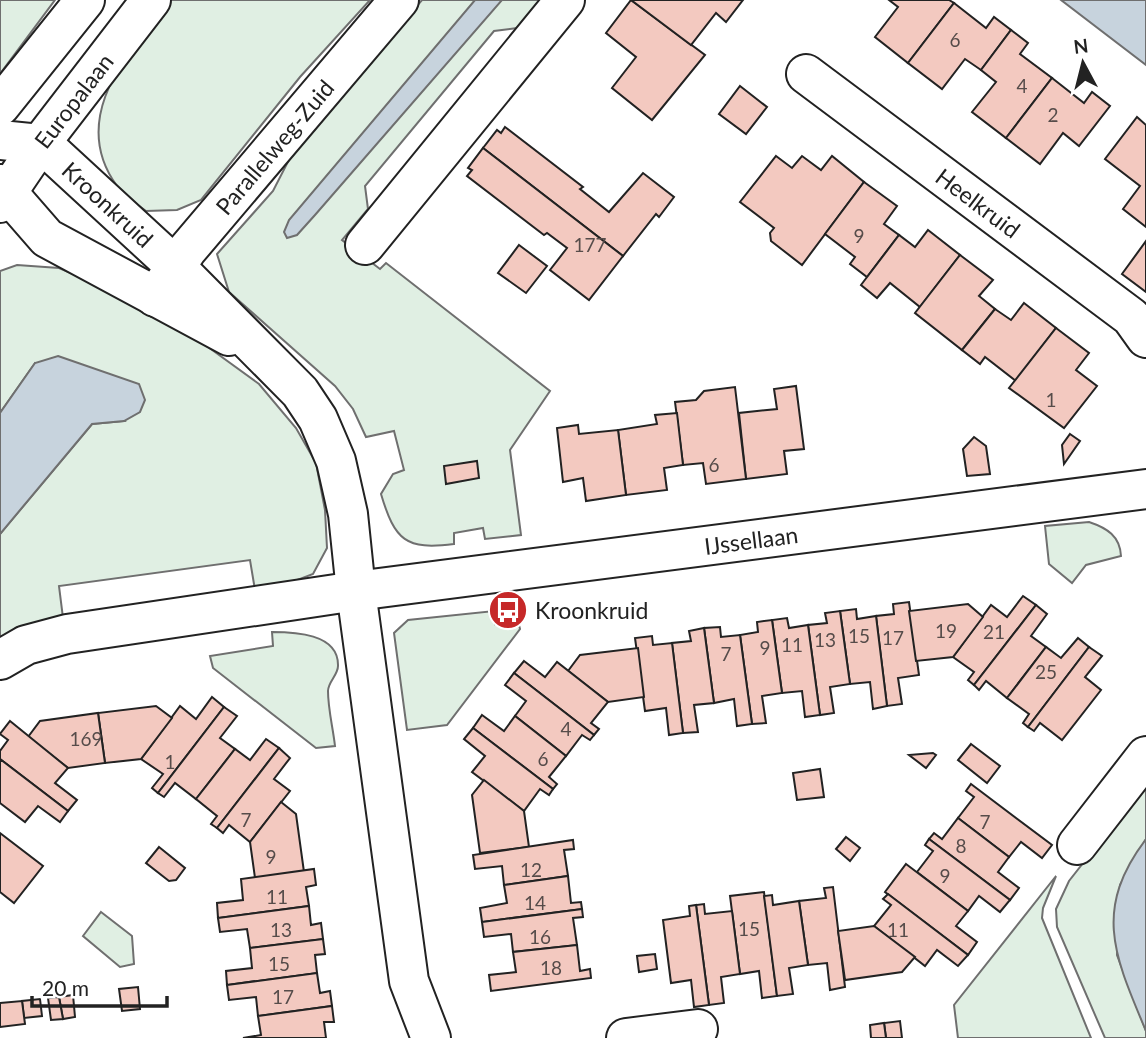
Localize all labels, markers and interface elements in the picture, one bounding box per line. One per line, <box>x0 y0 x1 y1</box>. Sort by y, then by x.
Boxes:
house number: 6 <box>949 28 961 51</box>
north arrow <box>1048 28 1118 98</box>
text: N <box>1072 33 1090 58</box>
street label: Europalaan <box>28 48 119 154</box>
street label: Parallelweg-Zuid <box>209 74 339 220</box>
house number: 4 <box>1016 74 1028 97</box>
house number: 2 <box>1047 103 1059 126</box>
street label: Kroonkruid <box>57 155 159 253</box>
street label: Heelkruid <box>930 162 1026 243</box>
house number: 9 <box>853 224 865 247</box>
house number: 177 <box>573 233 607 256</box>
house number: 1 <box>1045 388 1057 411</box>
house number: 6 <box>708 453 720 476</box>
street label: IJssellaan <box>702 520 800 560</box>
bus stop icon: Kroonkruid <box>487 589 529 631</box>
place label: Kroonkruid <box>535 596 648 624</box>
house number: 19 <box>935 619 957 642</box>
house number: 21 <box>983 620 1005 643</box>
house number: 15 <box>848 624 870 647</box>
house number: 17 <box>882 626 904 649</box>
house number: 13 <box>814 628 836 651</box>
house number: 11 <box>781 633 803 656</box>
house number: 9 <box>759 636 771 659</box>
house number: 7 <box>720 642 732 665</box>
house number: 25 <box>1035 660 1057 683</box>
house number: 4 <box>560 717 572 740</box>
house number: 169 <box>69 727 103 750</box>
house number: 6 <box>537 747 549 770</box>
house number: 1 <box>164 750 176 773</box>
house number: 7 <box>240 808 252 831</box>
house number: 7 <box>979 810 991 833</box>
house number: 8 <box>955 834 967 857</box>
house number: 9 <box>265 845 277 868</box>
house number: 12 <box>520 858 542 881</box>
house number: 9 <box>939 864 951 887</box>
house number: 11 <box>266 885 288 908</box>
house number: 14 <box>524 891 546 914</box>
house number: 15 <box>738 917 760 940</box>
house number: 13 <box>270 918 292 941</box>
house number: 11 <box>887 918 909 941</box>
house number: 16 <box>529 925 551 948</box>
house number: 15 <box>268 952 290 975</box>
house number: 18 <box>540 956 562 979</box>
scale bar <box>32 964 166 1008</box>
text: 20 m <box>42 975 89 1000</box>
house number: 17 <box>272 985 294 1008</box>

